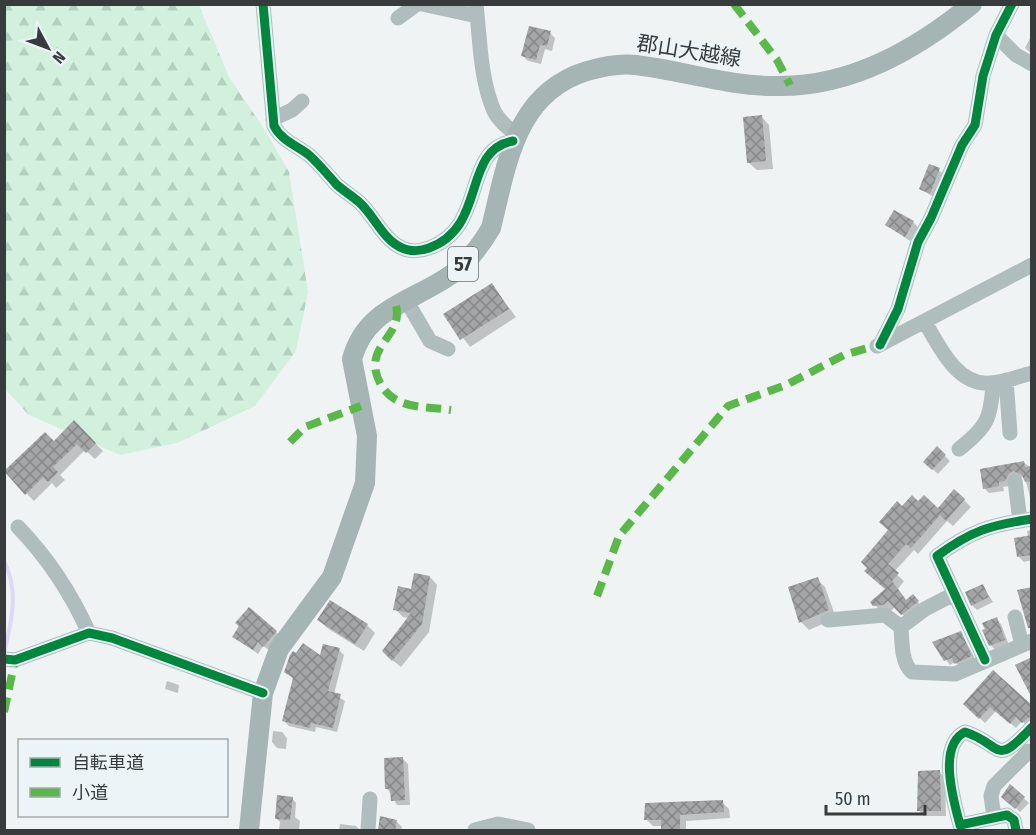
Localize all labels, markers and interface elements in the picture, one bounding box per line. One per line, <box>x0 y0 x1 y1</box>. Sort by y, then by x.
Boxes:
north arrow <box>18 18 78 78</box>
street label: 郡山大越線 <box>635 30 743 72</box>
text: N <box>49 48 69 67</box>
road number: 57 <box>448 247 478 281</box>
legend <box>18 739 228 817</box>
text: 自転車道 <box>72 752 144 774</box>
scale bar <box>826 778 925 816</box>
text: 小道 <box>72 782 108 804</box>
text: 50 m <box>835 788 871 810</box>

